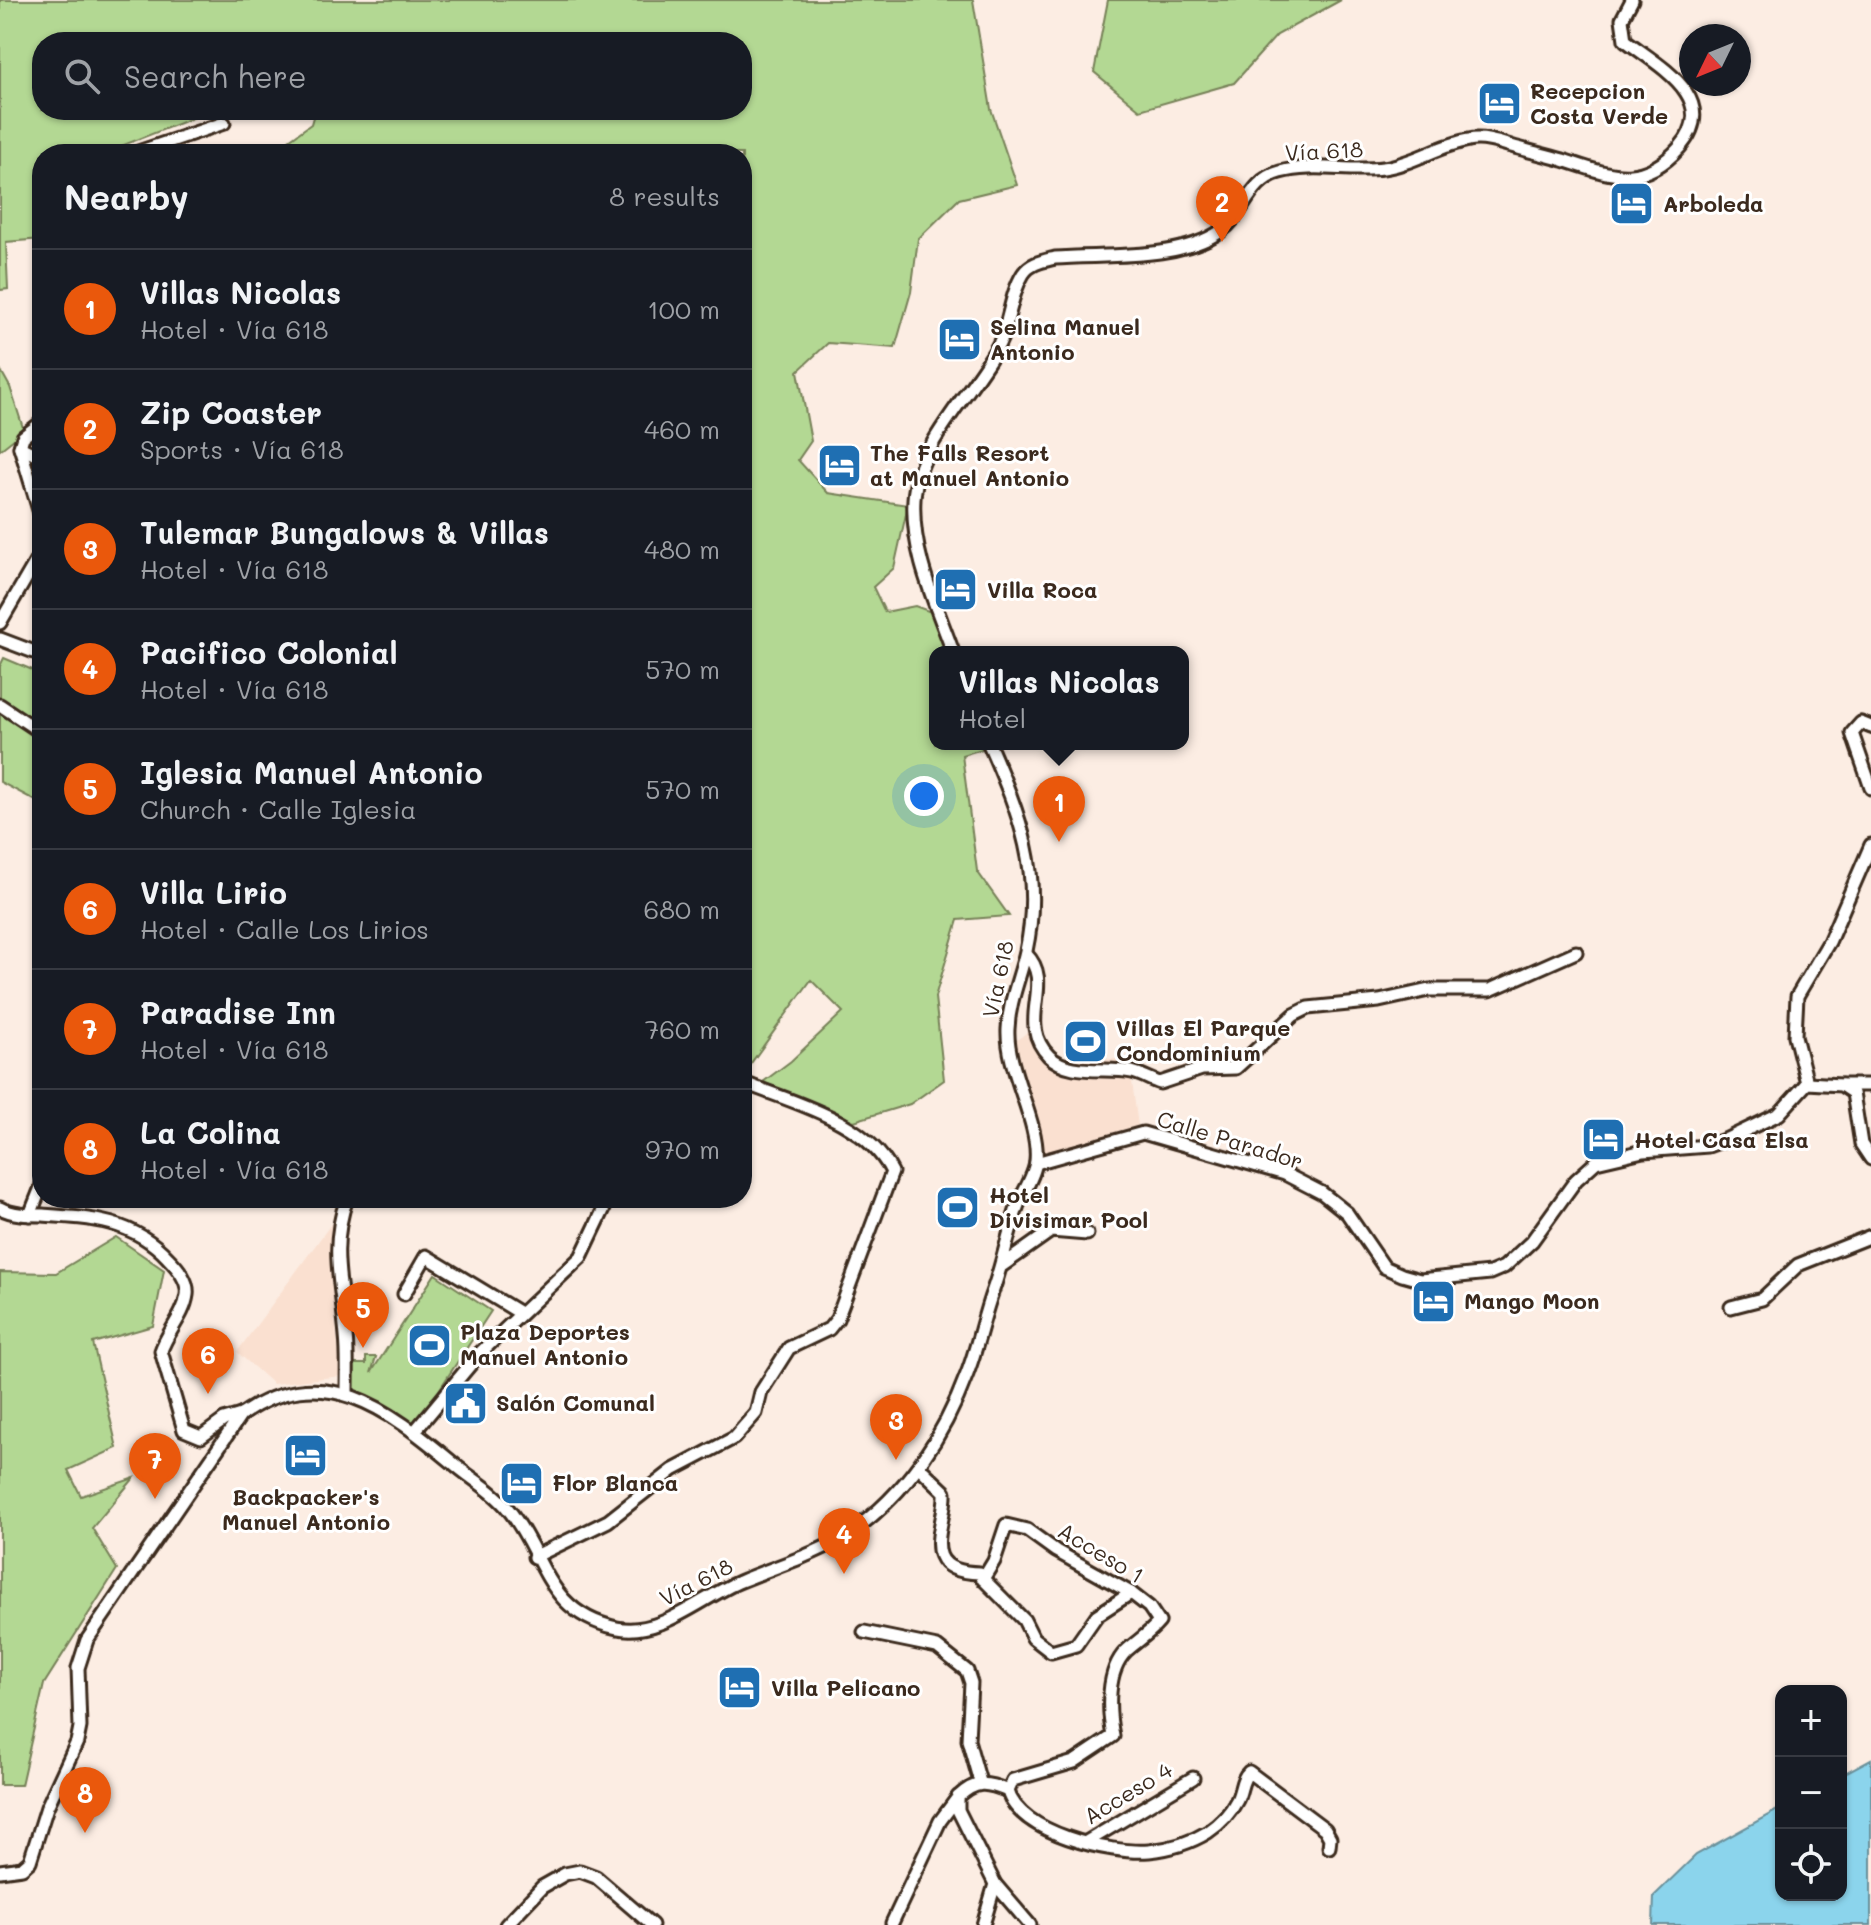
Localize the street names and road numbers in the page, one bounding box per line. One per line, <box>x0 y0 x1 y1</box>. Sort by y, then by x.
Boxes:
street label: Vía 618 <box>1284 134 1364 167</box>
street label: Vía 618 <box>975 938 1020 1020</box>
street label: Calle Parador <box>1154 1104 1307 1175</box>
street label: Acceso 1 <box>1053 1516 1150 1590</box>
street label: Vía 618 <box>654 1551 737 1612</box>
street label: Acceso 4 <box>1078 1755 1177 1830</box>

